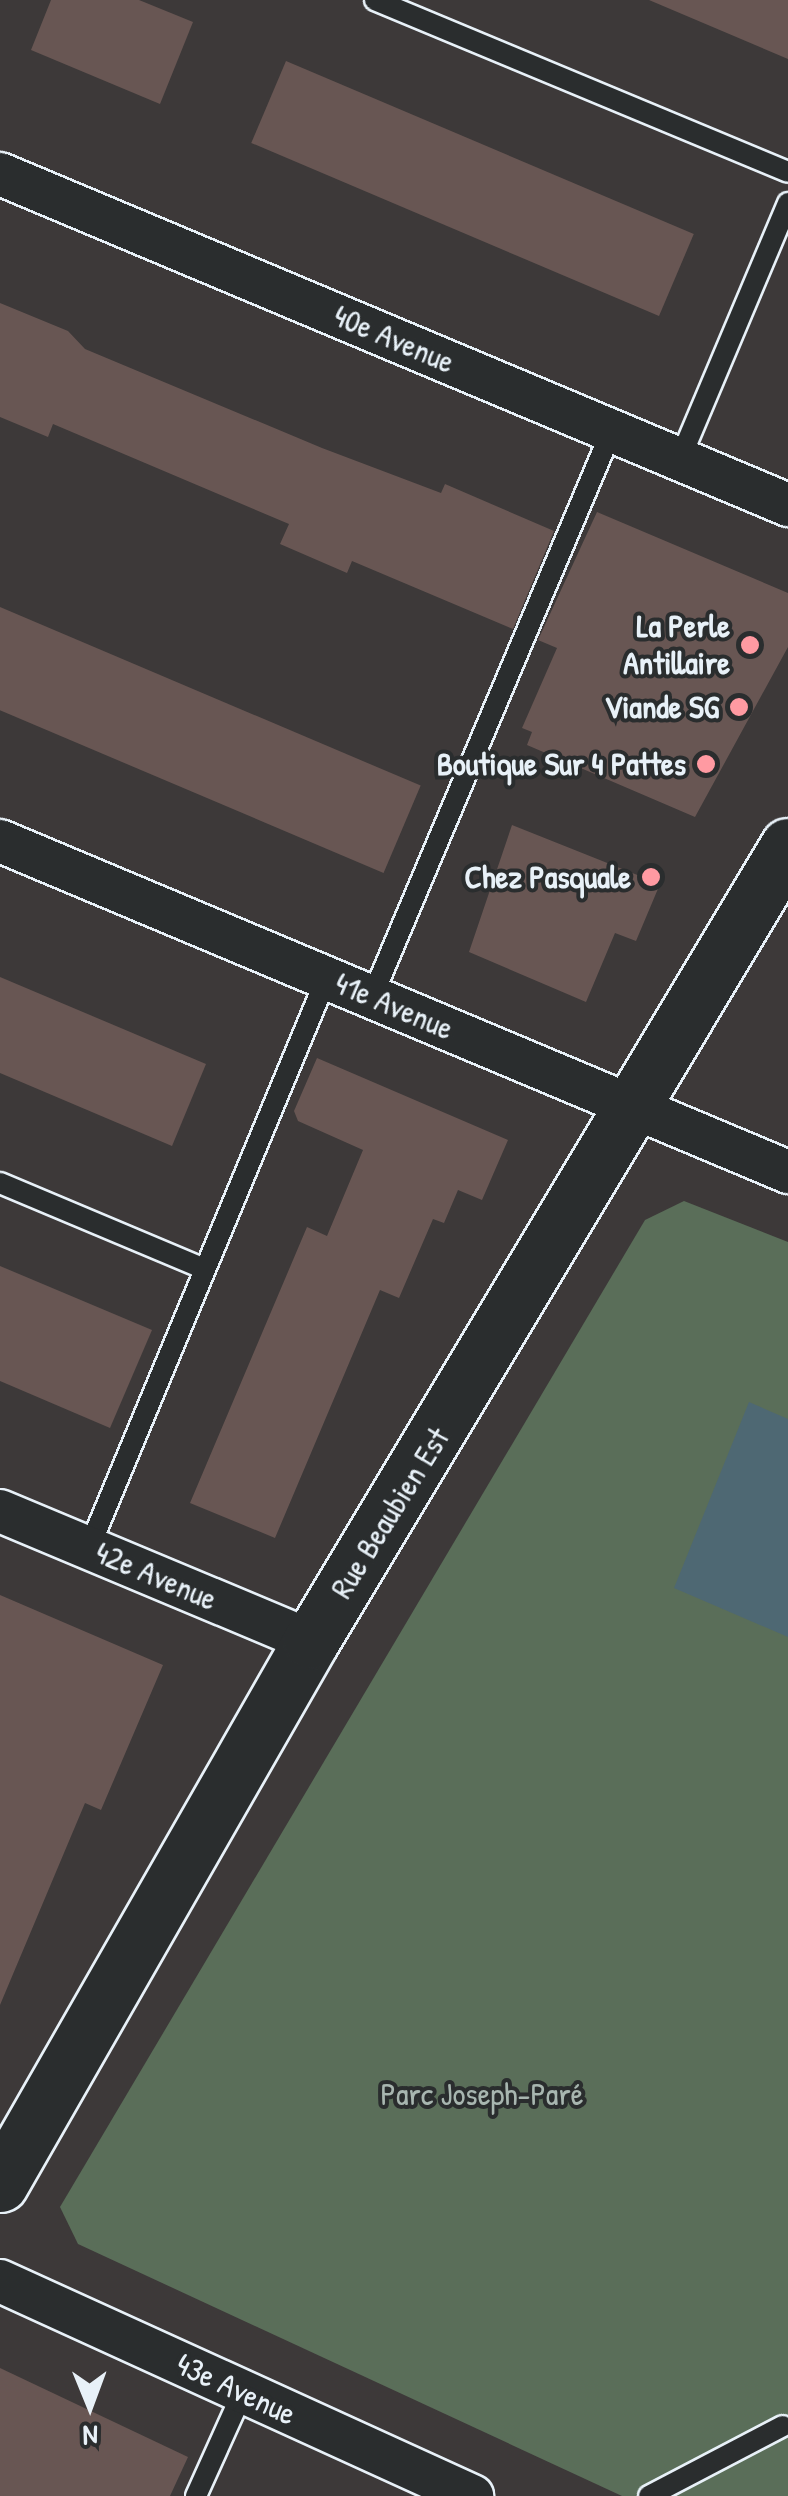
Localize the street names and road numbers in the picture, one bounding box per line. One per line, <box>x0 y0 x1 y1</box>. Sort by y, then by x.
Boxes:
street label: 40e Avenue <box>328 296 460 382</box>
street label: 41e Avenue <box>329 964 459 1048</box>
street label: Rue Beaubien Est <box>322 1421 458 1605</box>
street label: 42e Avenue <box>89 1533 223 1619</box>
street label: 43e Avenue <box>170 2345 302 2433</box>

